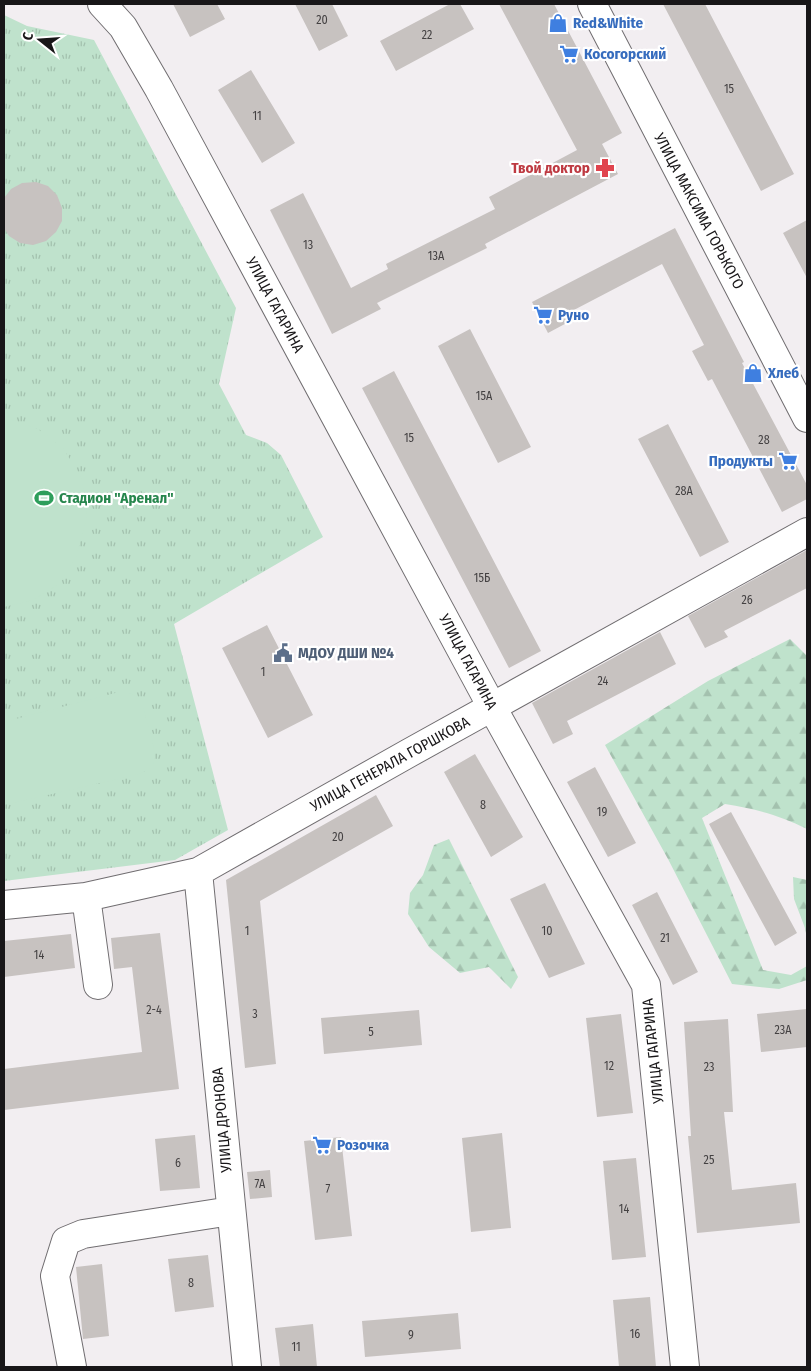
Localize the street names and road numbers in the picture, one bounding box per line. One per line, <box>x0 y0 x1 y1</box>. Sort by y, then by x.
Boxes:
street label: УЛИЦА МАКСИМА ГОРЬКОГО <box>650 129 748 292</box>
street label: УЛИЦА ГАГАРИНА <box>242 253 308 356</box>
street label: УЛИЦА ГАГАРИНА <box>435 610 501 713</box>
street label: УЛИЦА ГЕНЕРАЛА ГОРШКОВА <box>306 713 473 816</box>
street label: УЛИЦА ГАГАРИНА <box>639 997 668 1106</box>
street label: УЛИЦА ДРОНОВА <box>208 1067 236 1174</box>

